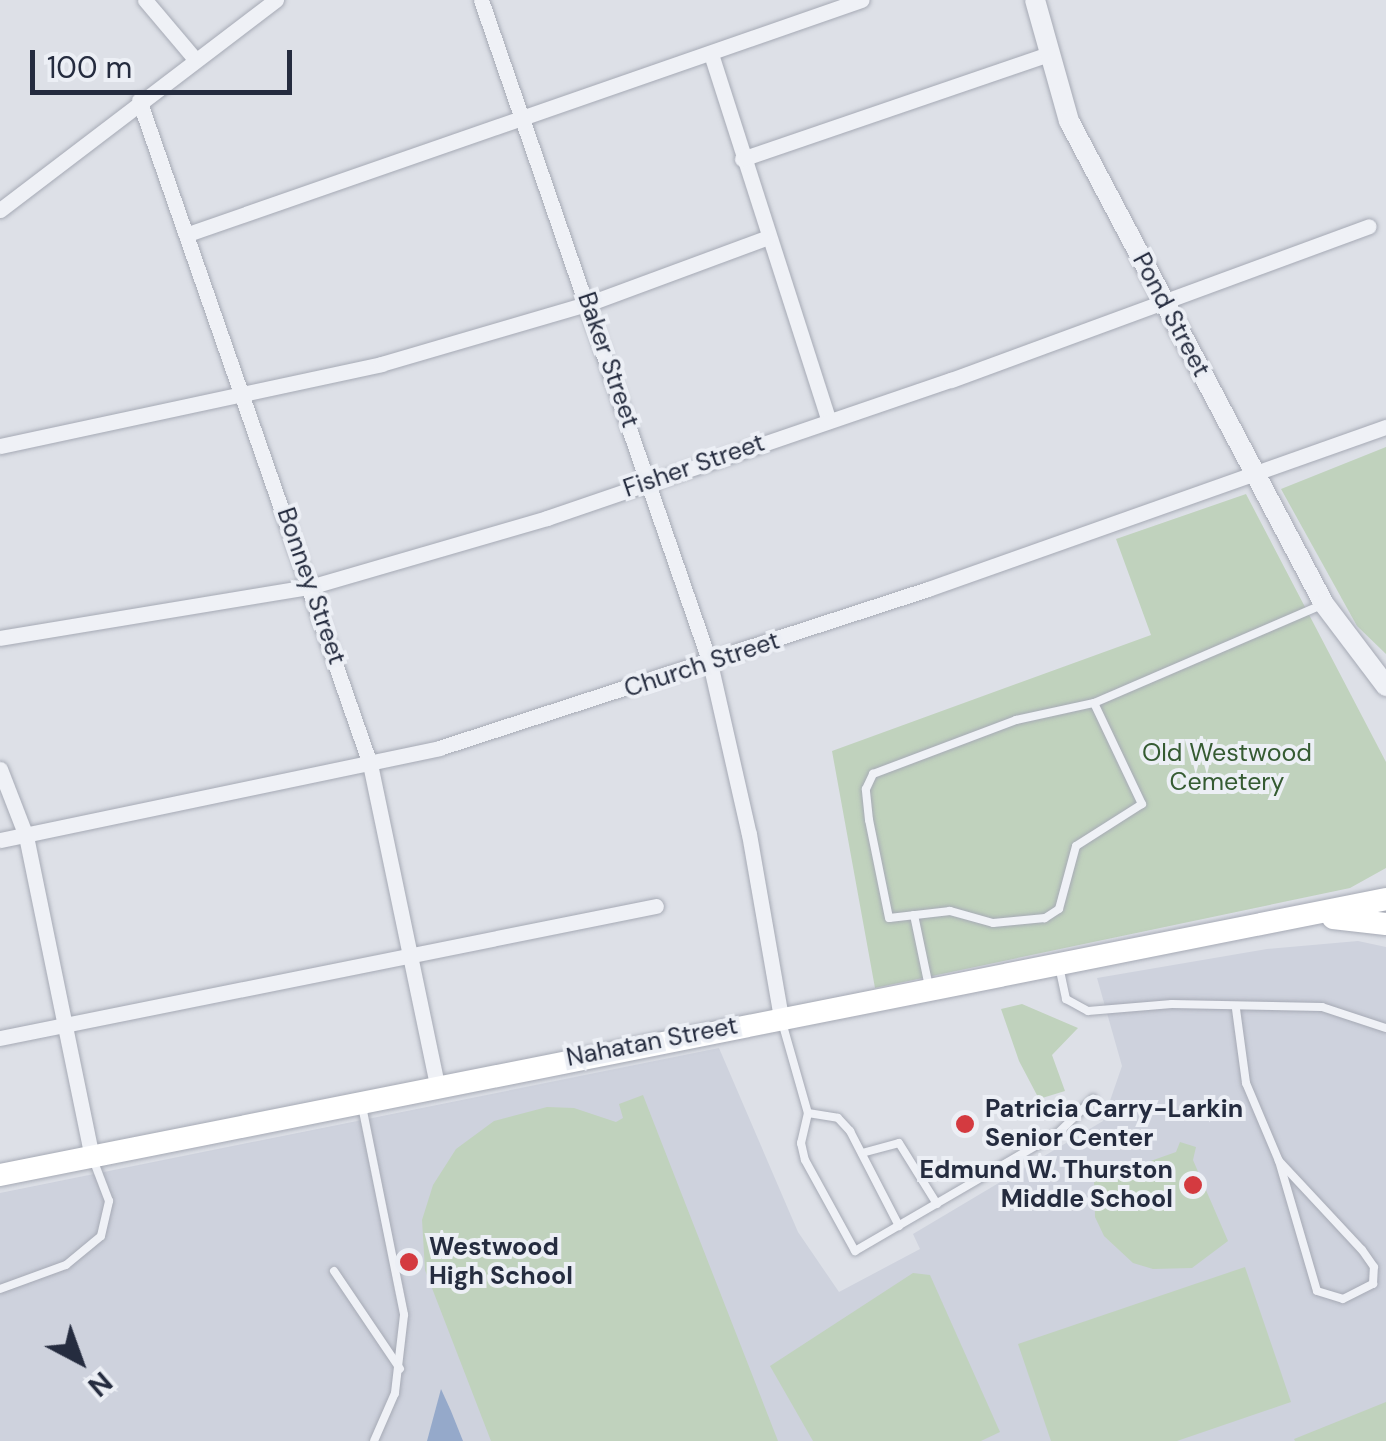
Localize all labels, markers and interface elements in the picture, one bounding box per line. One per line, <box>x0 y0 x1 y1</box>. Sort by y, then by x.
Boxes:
scale bar <box>35 30 298 92</box>
text: 100 m <box>47 48 132 87</box>
street label: Pond Street <box>1126 248 1216 382</box>
street label: Baker Street <box>571 288 645 432</box>
street label: Fisher Street <box>620 428 768 504</box>
street label: Bonney Street <box>270 504 352 668</box>
street label: Church Street <box>621 626 783 704</box>
park label: Old Westwood Cemetery <box>1142 739 1312 798</box>
street label: Nahatan Street <box>564 1011 740 1073</box>
place label: Patricia Carry-Larkin Senior Center <box>985 1095 1243 1154</box>
marker: Patricia Carry-Larkin Senior Center <box>954 1113 976 1135</box>
place label: Edmund W. Thurston Middle School <box>919 1156 1173 1215</box>
marker: Edmund W. Thurston Middle School <box>1182 1174 1204 1196</box>
place label: Westwood High School <box>429 1233 573 1292</box>
marker: Westwood High School <box>398 1251 420 1273</box>
north arrow <box>30 1311 130 1411</box>
text: N <box>80 1363 120 1405</box>

